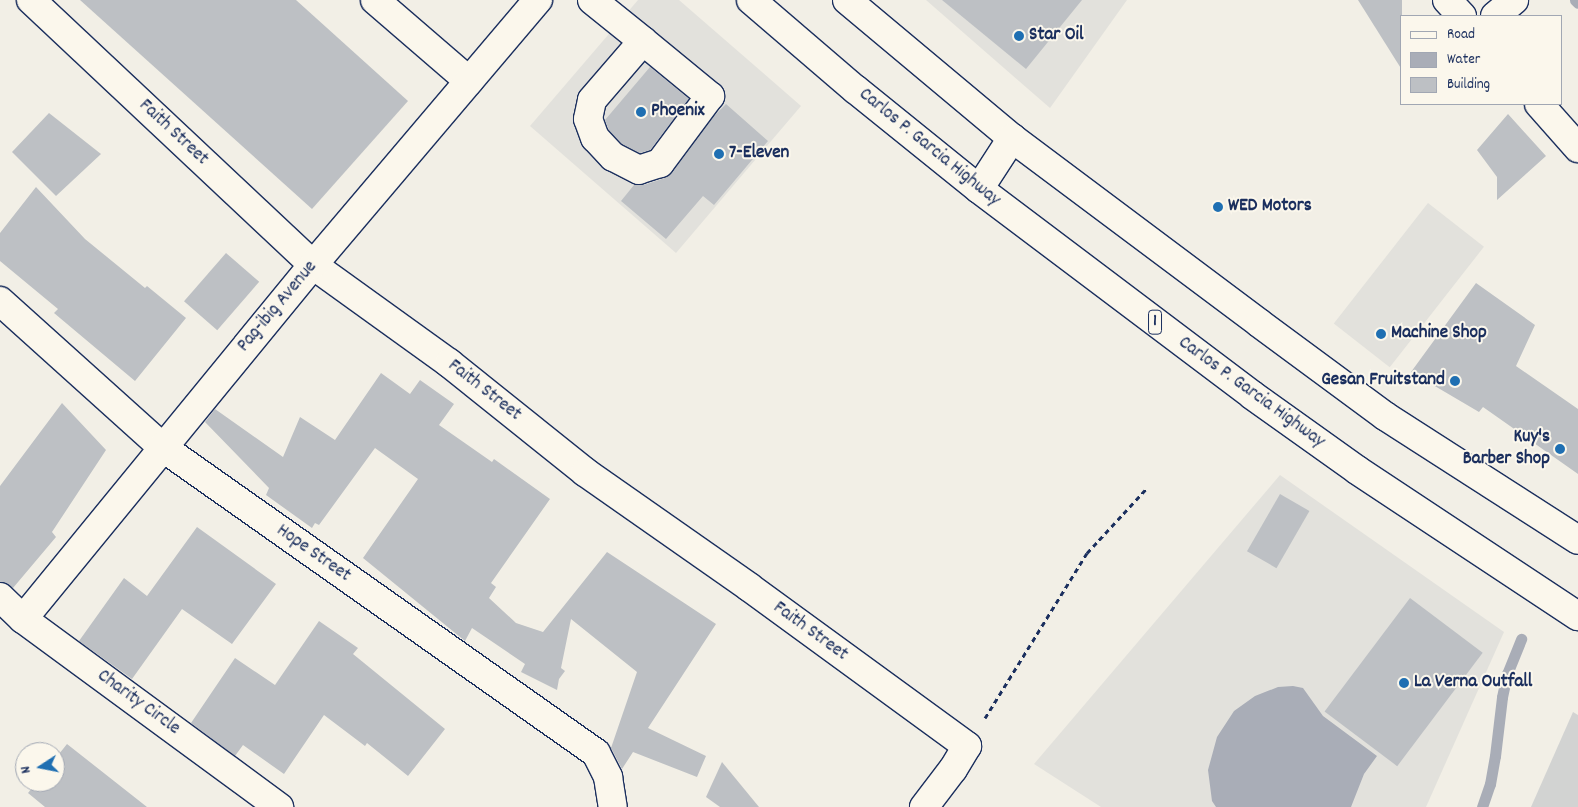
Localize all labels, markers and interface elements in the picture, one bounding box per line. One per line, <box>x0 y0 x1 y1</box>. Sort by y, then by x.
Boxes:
legend <box>1400 15 1563 105</box>
text: Road <box>1447 24 1475 46</box>
place label: Star Oil <box>1029 25 1084 47</box>
marker: Star Oil <box>1013 30 1025 42</box>
text: Water <box>1447 49 1480 71</box>
text: Building <box>1447 74 1490 96</box>
street label: Carlos P. Garcia Highway <box>854 84 1004 212</box>
street label: Faith Street <box>133 95 213 171</box>
place label: Phoenix <box>651 101 704 123</box>
marker: Phoenix <box>635 106 647 118</box>
place label: 7-Eleven <box>729 143 789 165</box>
marker: 7-Eleven <box>713 148 725 160</box>
place label: WED Motors <box>1228 196 1312 218</box>
marker: WED Motors <box>1212 201 1224 213</box>
street label: Pag-ibig Avenue <box>233 257 323 357</box>
road number: 1 <box>1148 306 1162 338</box>
place label: Machine Shop <box>1391 323 1487 345</box>
marker: Machine Shop <box>1375 328 1387 340</box>
street label: Carlos P. Garcia Highway <box>1173 332 1329 454</box>
street label: Faith Street <box>443 355 525 427</box>
place label: Gesan Fruitstand <box>1321 370 1445 392</box>
marker: Gesan Fruitstand <box>1449 375 1461 387</box>
place label: Kuy's Barber Shop <box>1463 427 1550 471</box>
marker: Kuy's Barber Shop <box>1554 443 1566 455</box>
street label: Hope Street <box>271 520 355 588</box>
street label: Faith Street <box>768 597 852 667</box>
street label: Charity Circle <box>92 665 184 741</box>
place label: La Verna Outfall <box>1414 672 1532 694</box>
marker: La Verna Outfall <box>1398 677 1410 689</box>
north arrow <box>15 742 65 792</box>
text: N <box>16 764 37 775</box>

